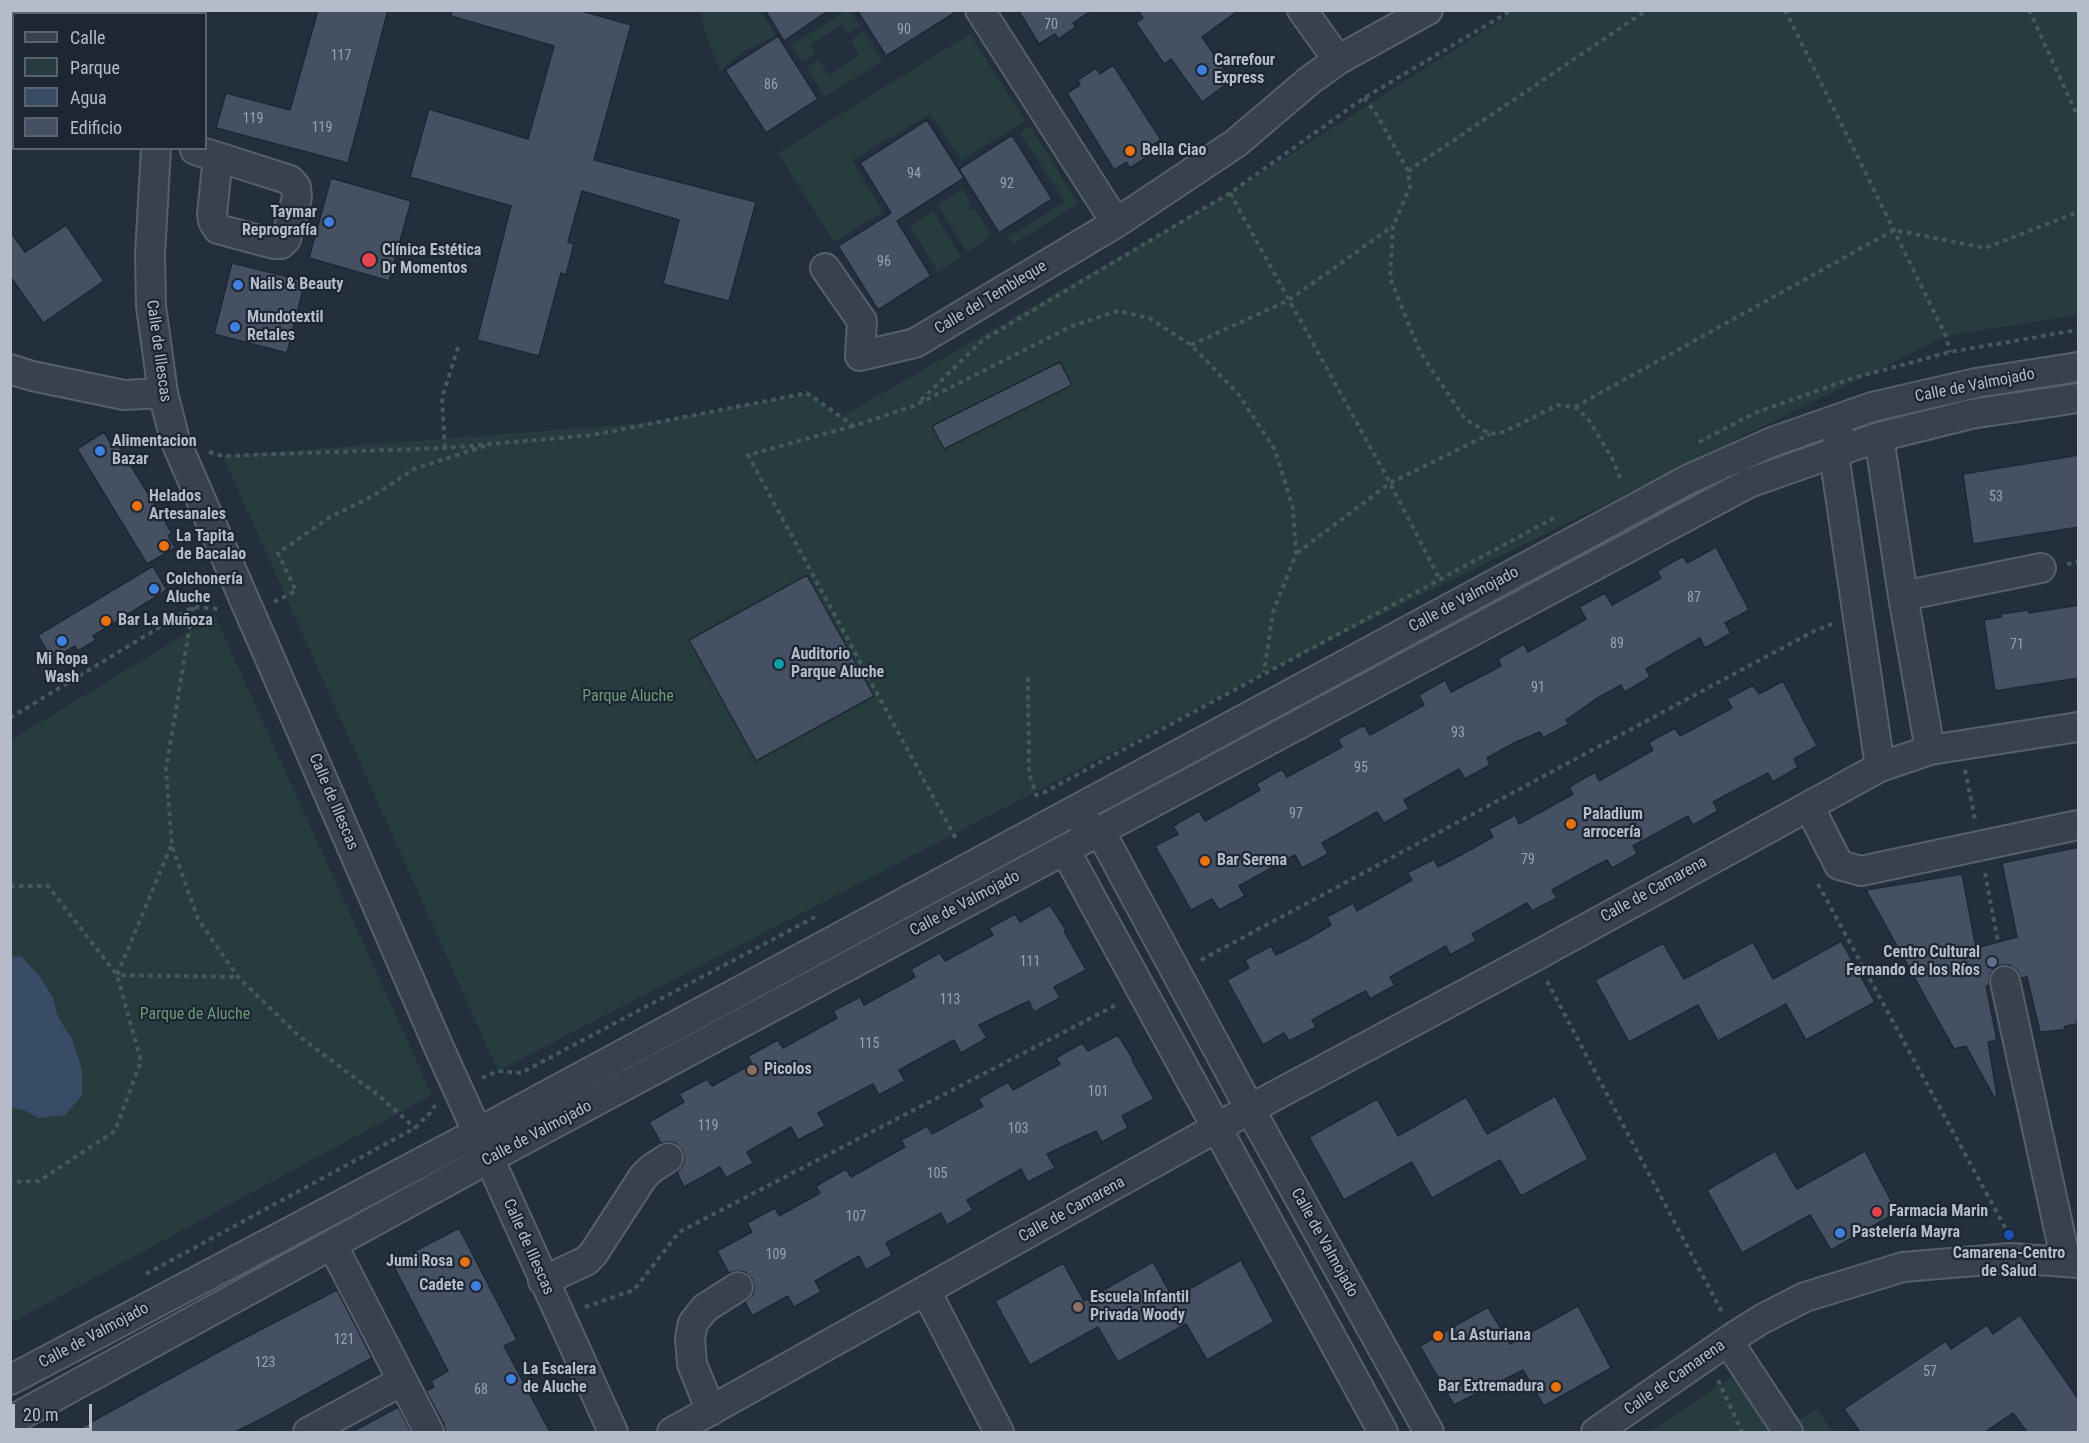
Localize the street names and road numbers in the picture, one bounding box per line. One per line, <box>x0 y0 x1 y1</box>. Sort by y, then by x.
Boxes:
street label: Calle del Tembleque <box>931 257 1051 339</box>
street label: Calle de Illescas <box>141 299 175 403</box>
street label: Calle de Valmojado <box>1913 365 2037 407</box>
street label: Calle de Valmojado <box>1406 563 1522 637</box>
street label: Calle de Illescas <box>304 751 362 853</box>
street label: Calle de Camarena <box>1598 853 1710 927</box>
street label: Calle de Valmojado <box>907 867 1023 941</box>
street label: Calle de Valmojado <box>479 1097 595 1171</box>
street label: Calle de Camarena <box>1016 1173 1128 1247</box>
street label: Calle de Valmojado <box>1286 1185 1362 1301</box>
street label: Calle de Illescas <box>498 1196 558 1298</box>
street label: Calle de Valmojado <box>36 1299 152 1373</box>
street label: Calle de Camarena <box>1621 1336 1729 1420</box>

